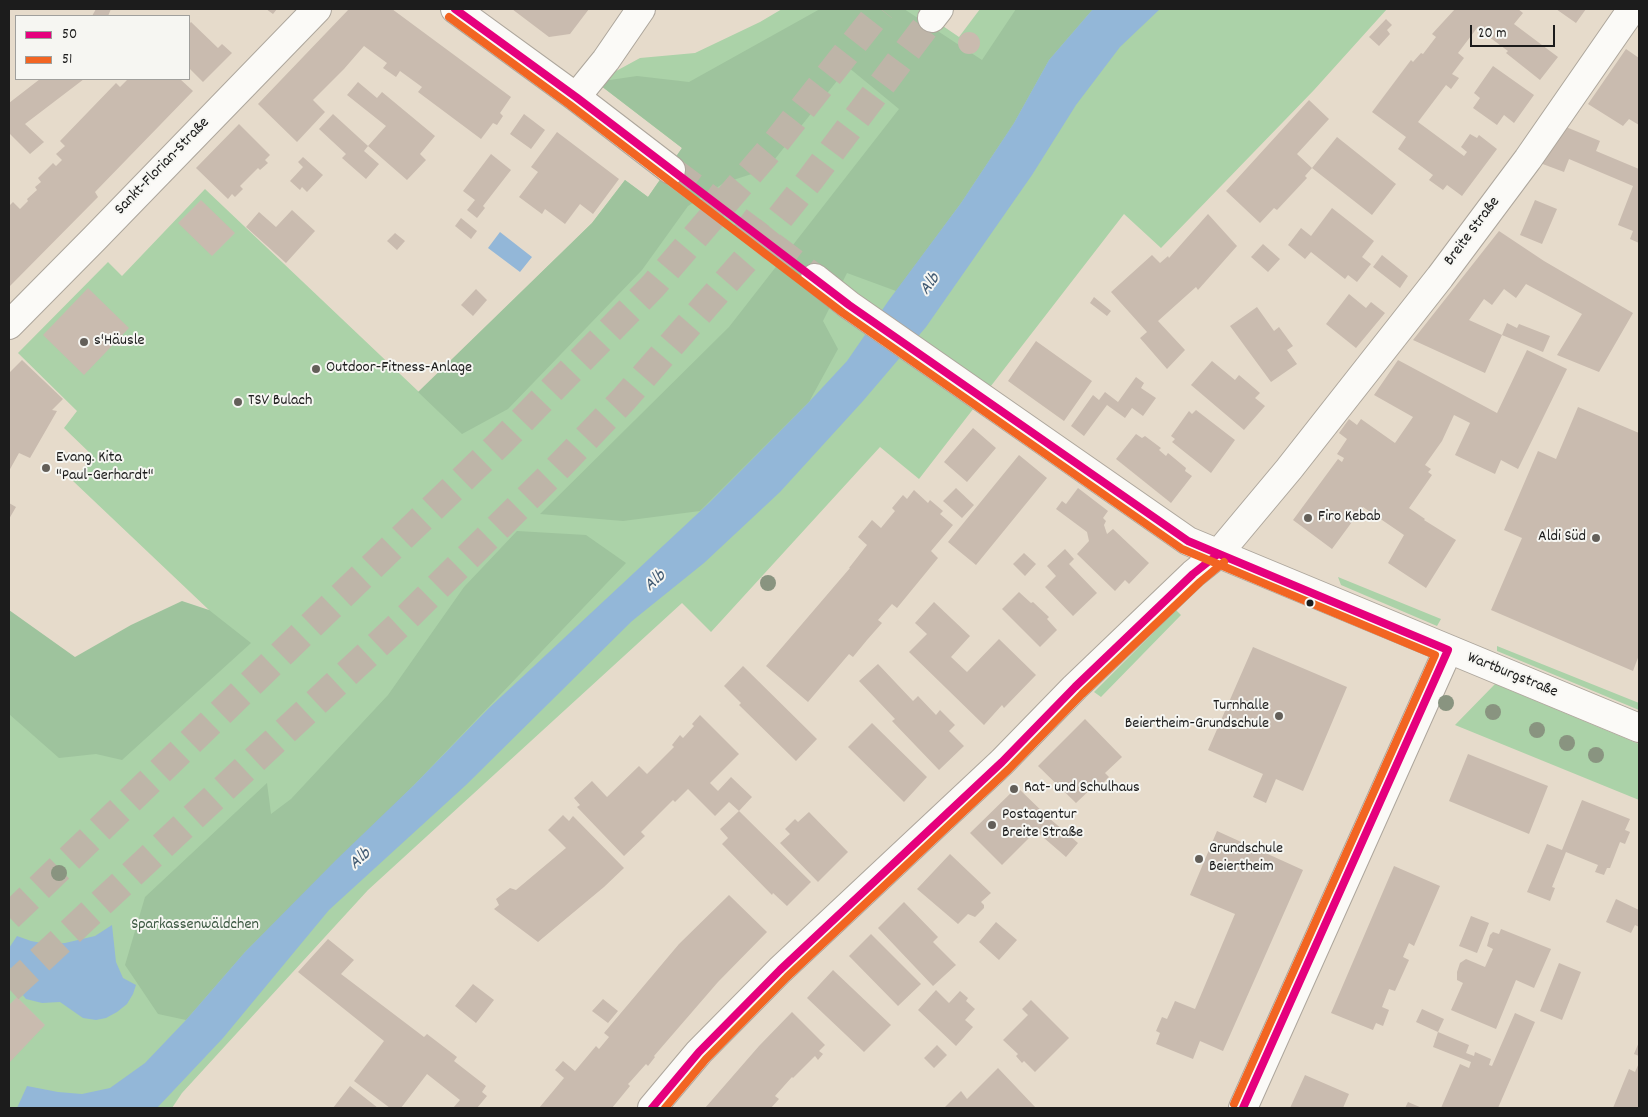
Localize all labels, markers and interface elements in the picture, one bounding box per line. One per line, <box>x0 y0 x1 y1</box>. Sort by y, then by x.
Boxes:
legend <box>15 15 190 80</box>
scale bar <box>1473 15 1558 47</box>
text: 20 m <box>1478 23 1506 45</box>
text: 50 <box>62 24 77 46</box>
text: 51 <box>62 49 72 71</box>
street label: Sankt-Florian-Straße <box>112 114 214 220</box>
street label: Breite Straße <box>1441 194 1505 270</box>
water label: Alb <box>916 270 946 300</box>
place label: s'Häusle <box>94 332 145 352</box>
marker: s'Häusle <box>78 336 90 348</box>
place label: Outdoor-Fitness-Anlage <box>326 359 472 379</box>
marker: Outdoor-Fitness-Anlage <box>310 363 322 375</box>
place label: TSV Bulach <box>248 392 312 412</box>
marker: TSV Bulach <box>232 396 244 408</box>
place label: Evang. Kita "Paul-Gerhardt" <box>56 449 154 487</box>
marker: Evang. Kita "Paul-Gerhardt" <box>40 462 52 474</box>
place label: Firo Kebab <box>1318 508 1381 528</box>
marker: Firo Kebab <box>1302 512 1314 524</box>
place label: Aldi Süd <box>1538 528 1586 548</box>
marker: Aldi Süd <box>1590 532 1602 544</box>
water label: Alb <box>641 567 671 597</box>
unlabelled marker <box>1305 598 1315 608</box>
street label: Wartburgstraße <box>1464 649 1560 703</box>
place label: Turnhalle Beiertheim-Grundschule <box>1125 697 1269 735</box>
marker: Turnhalle Beiertheim-Grundschule <box>1273 710 1285 722</box>
place label: Rat- und Schulhaus <box>1024 779 1140 799</box>
marker: Rat- und Schulhaus <box>1008 783 1020 795</box>
place label: Postagentur Breite Straße <box>1002 806 1083 844</box>
marker: Postagentur Breite Straße <box>986 819 998 831</box>
place label: Grundschule Beiertheim <box>1209 840 1283 878</box>
water label: Alb <box>346 845 376 875</box>
marker: Grundschule Beiertheim <box>1193 853 1205 865</box>
park label: Sparkassenwäldchen <box>131 916 259 936</box>

